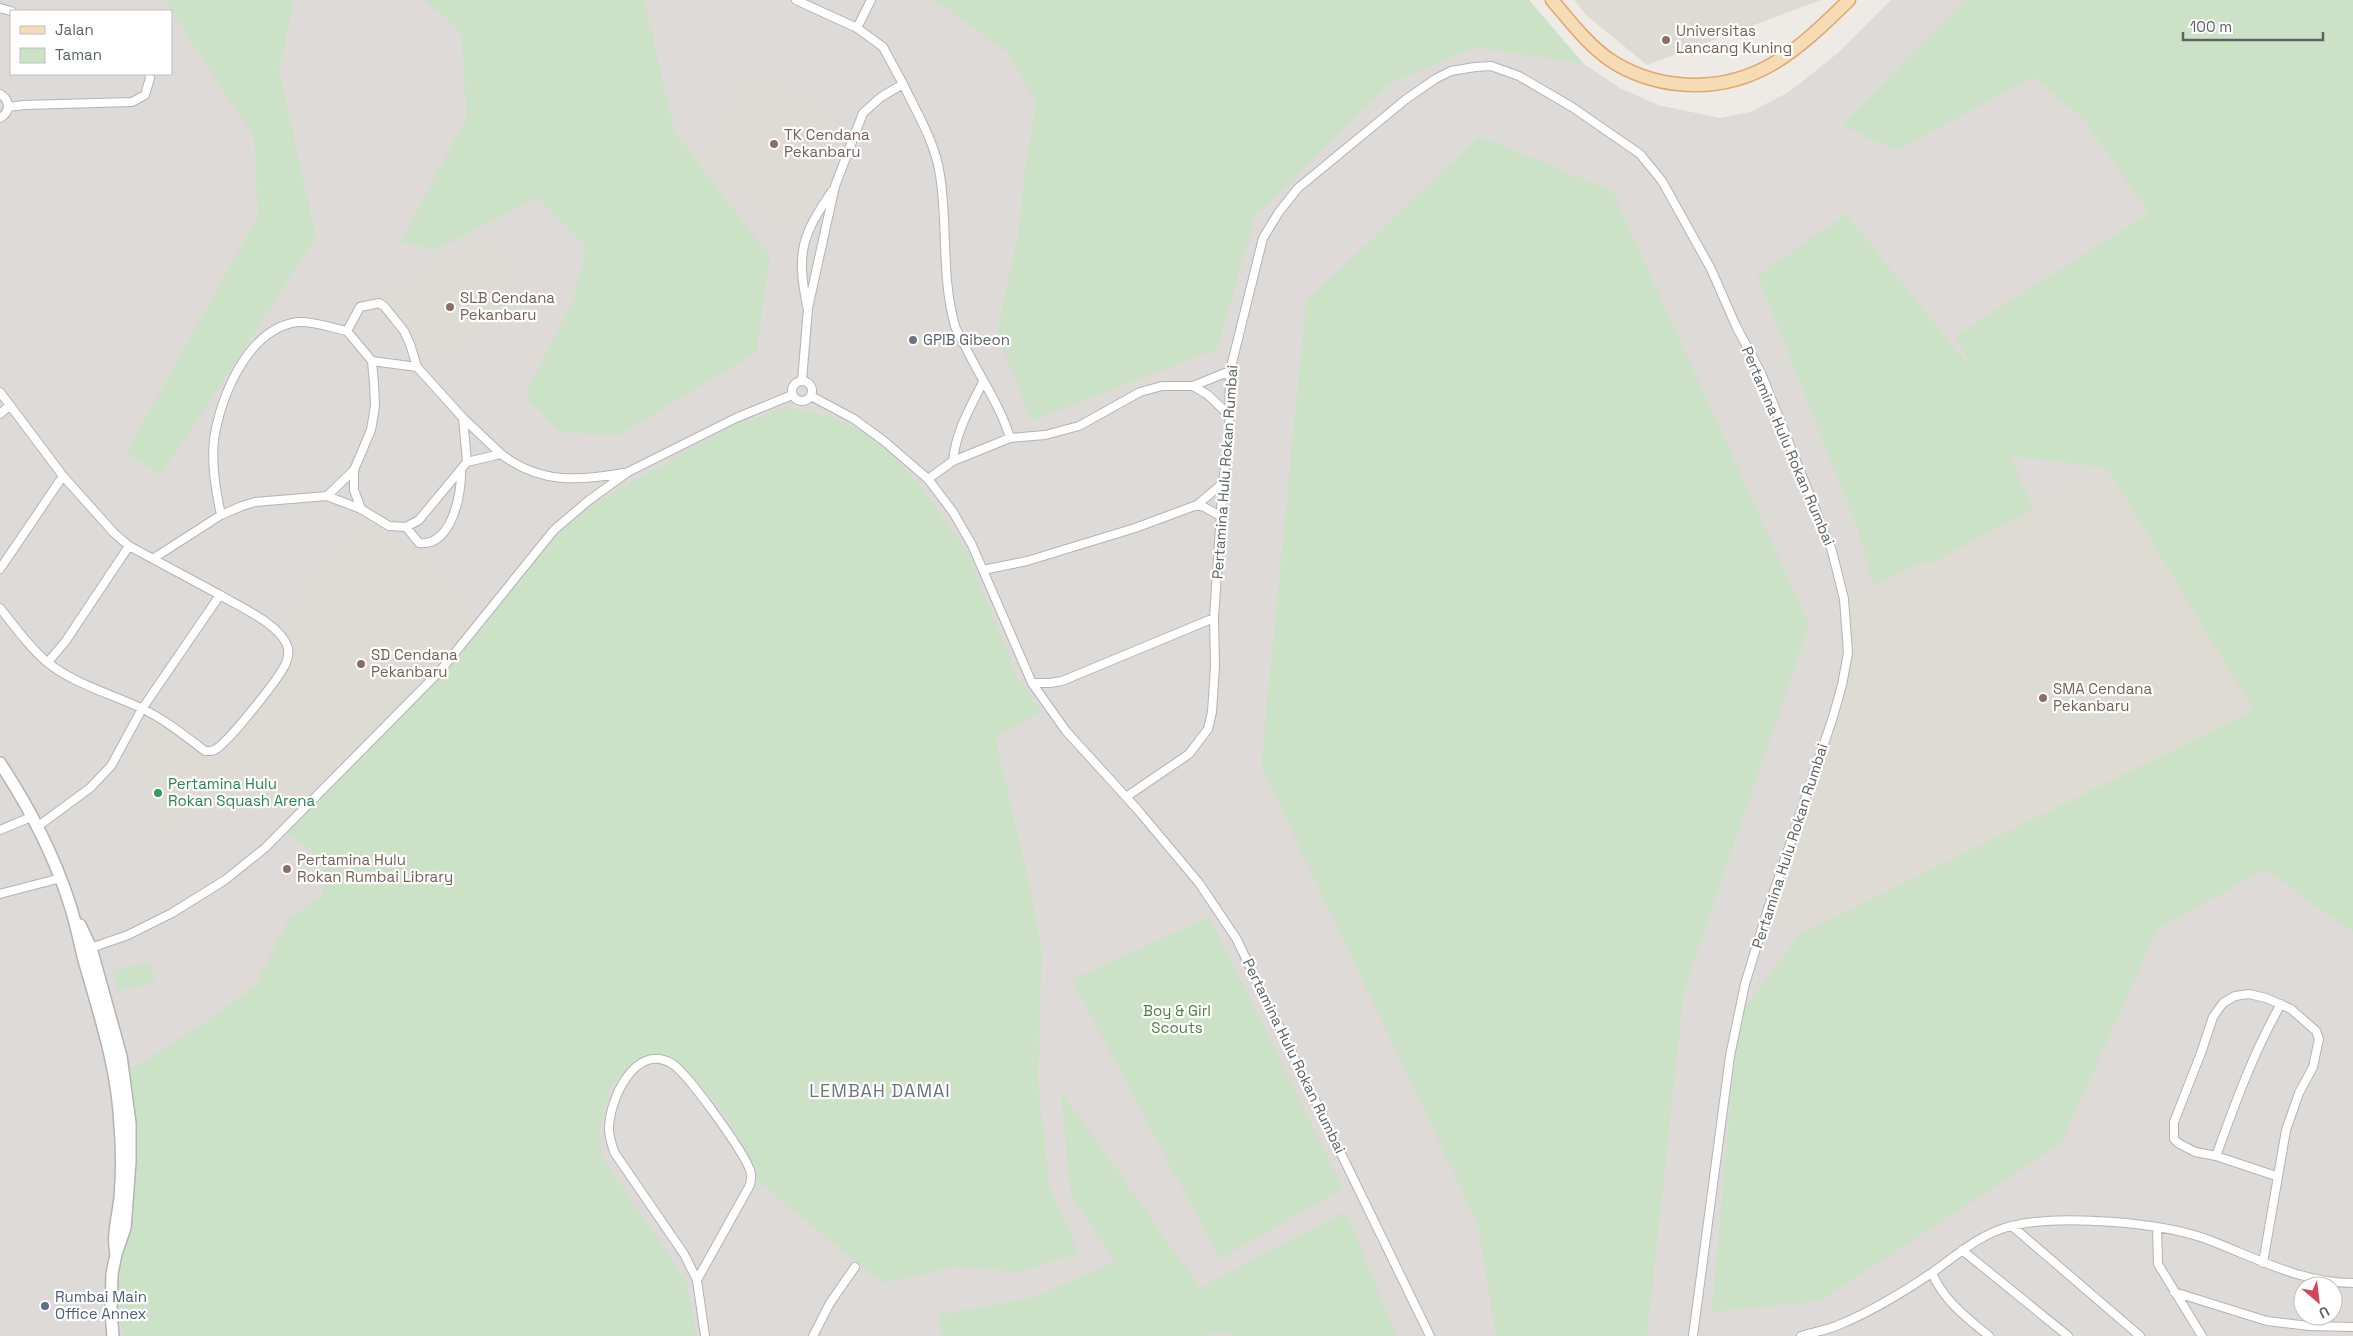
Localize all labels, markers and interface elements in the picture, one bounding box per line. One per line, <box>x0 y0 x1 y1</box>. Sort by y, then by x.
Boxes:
legend <box>10 10 172 75</box>
scale bar <box>2183 10 2323 42</box>
text: 100 m <box>2190 17 2232 36</box>
text: Jalan <box>55 20 94 39</box>
place label: Universitas Lancang Kuning <box>1676 21 1792 57</box>
marker: Universitas Lancang Kuning <box>1660 34 1672 46</box>
text: Taman <box>55 45 102 64</box>
place label: TK Cendana Pekanbaru <box>784 125 870 161</box>
marker: TK Cendana Pekanbaru <box>768 138 780 150</box>
place label: SLB Cendana Pekanbaru <box>460 288 555 324</box>
marker: SLB Cendana Pekanbaru <box>444 301 456 313</box>
place label: GPIB Gibeon <box>923 330 1010 349</box>
marker: GPIB Gibeon <box>907 334 919 346</box>
street label: Pertamina Hulu Rokan Rumbai <box>1738 343 1839 548</box>
street label: Pertamina Hulu Rokan Rumbai <box>1208 364 1241 580</box>
place label: SD Cendana Pekanbaru <box>371 645 458 681</box>
marker: SD Cendana Pekanbaru <box>355 658 367 670</box>
place label: SMA Cendana Pekanbaru <box>2053 679 2152 715</box>
marker: SMA Cendana Pekanbaru <box>2037 692 2049 704</box>
street label: Pertamina Hulu Rokan Rumbai <box>1747 741 1832 951</box>
place label: Pertamina Hulu Rokan Squash Arena <box>168 774 316 810</box>
marker: Pertamina Hulu Rokan Squash Arena <box>152 787 164 799</box>
place label: Pertamina Hulu Rokan Rumbai Library <box>297 850 453 886</box>
marker: Pertamina Hulu Rokan Rumbai Library <box>281 863 293 875</box>
street label: Pertamina Hulu Rokan Rumbai <box>1239 955 1350 1156</box>
park label: Boy & Girl Scouts <box>1143 1001 1211 1037</box>
district label: LEMBAH DAMAI <box>809 1079 951 1102</box>
north arrow <box>2293 1276 2343 1326</box>
place label: Rumbai Main Office Annex <box>55 1287 147 1323</box>
marker: Rumbai Main Office Annex <box>39 1300 51 1312</box>
text: U <box>2316 1302 2332 1323</box>

